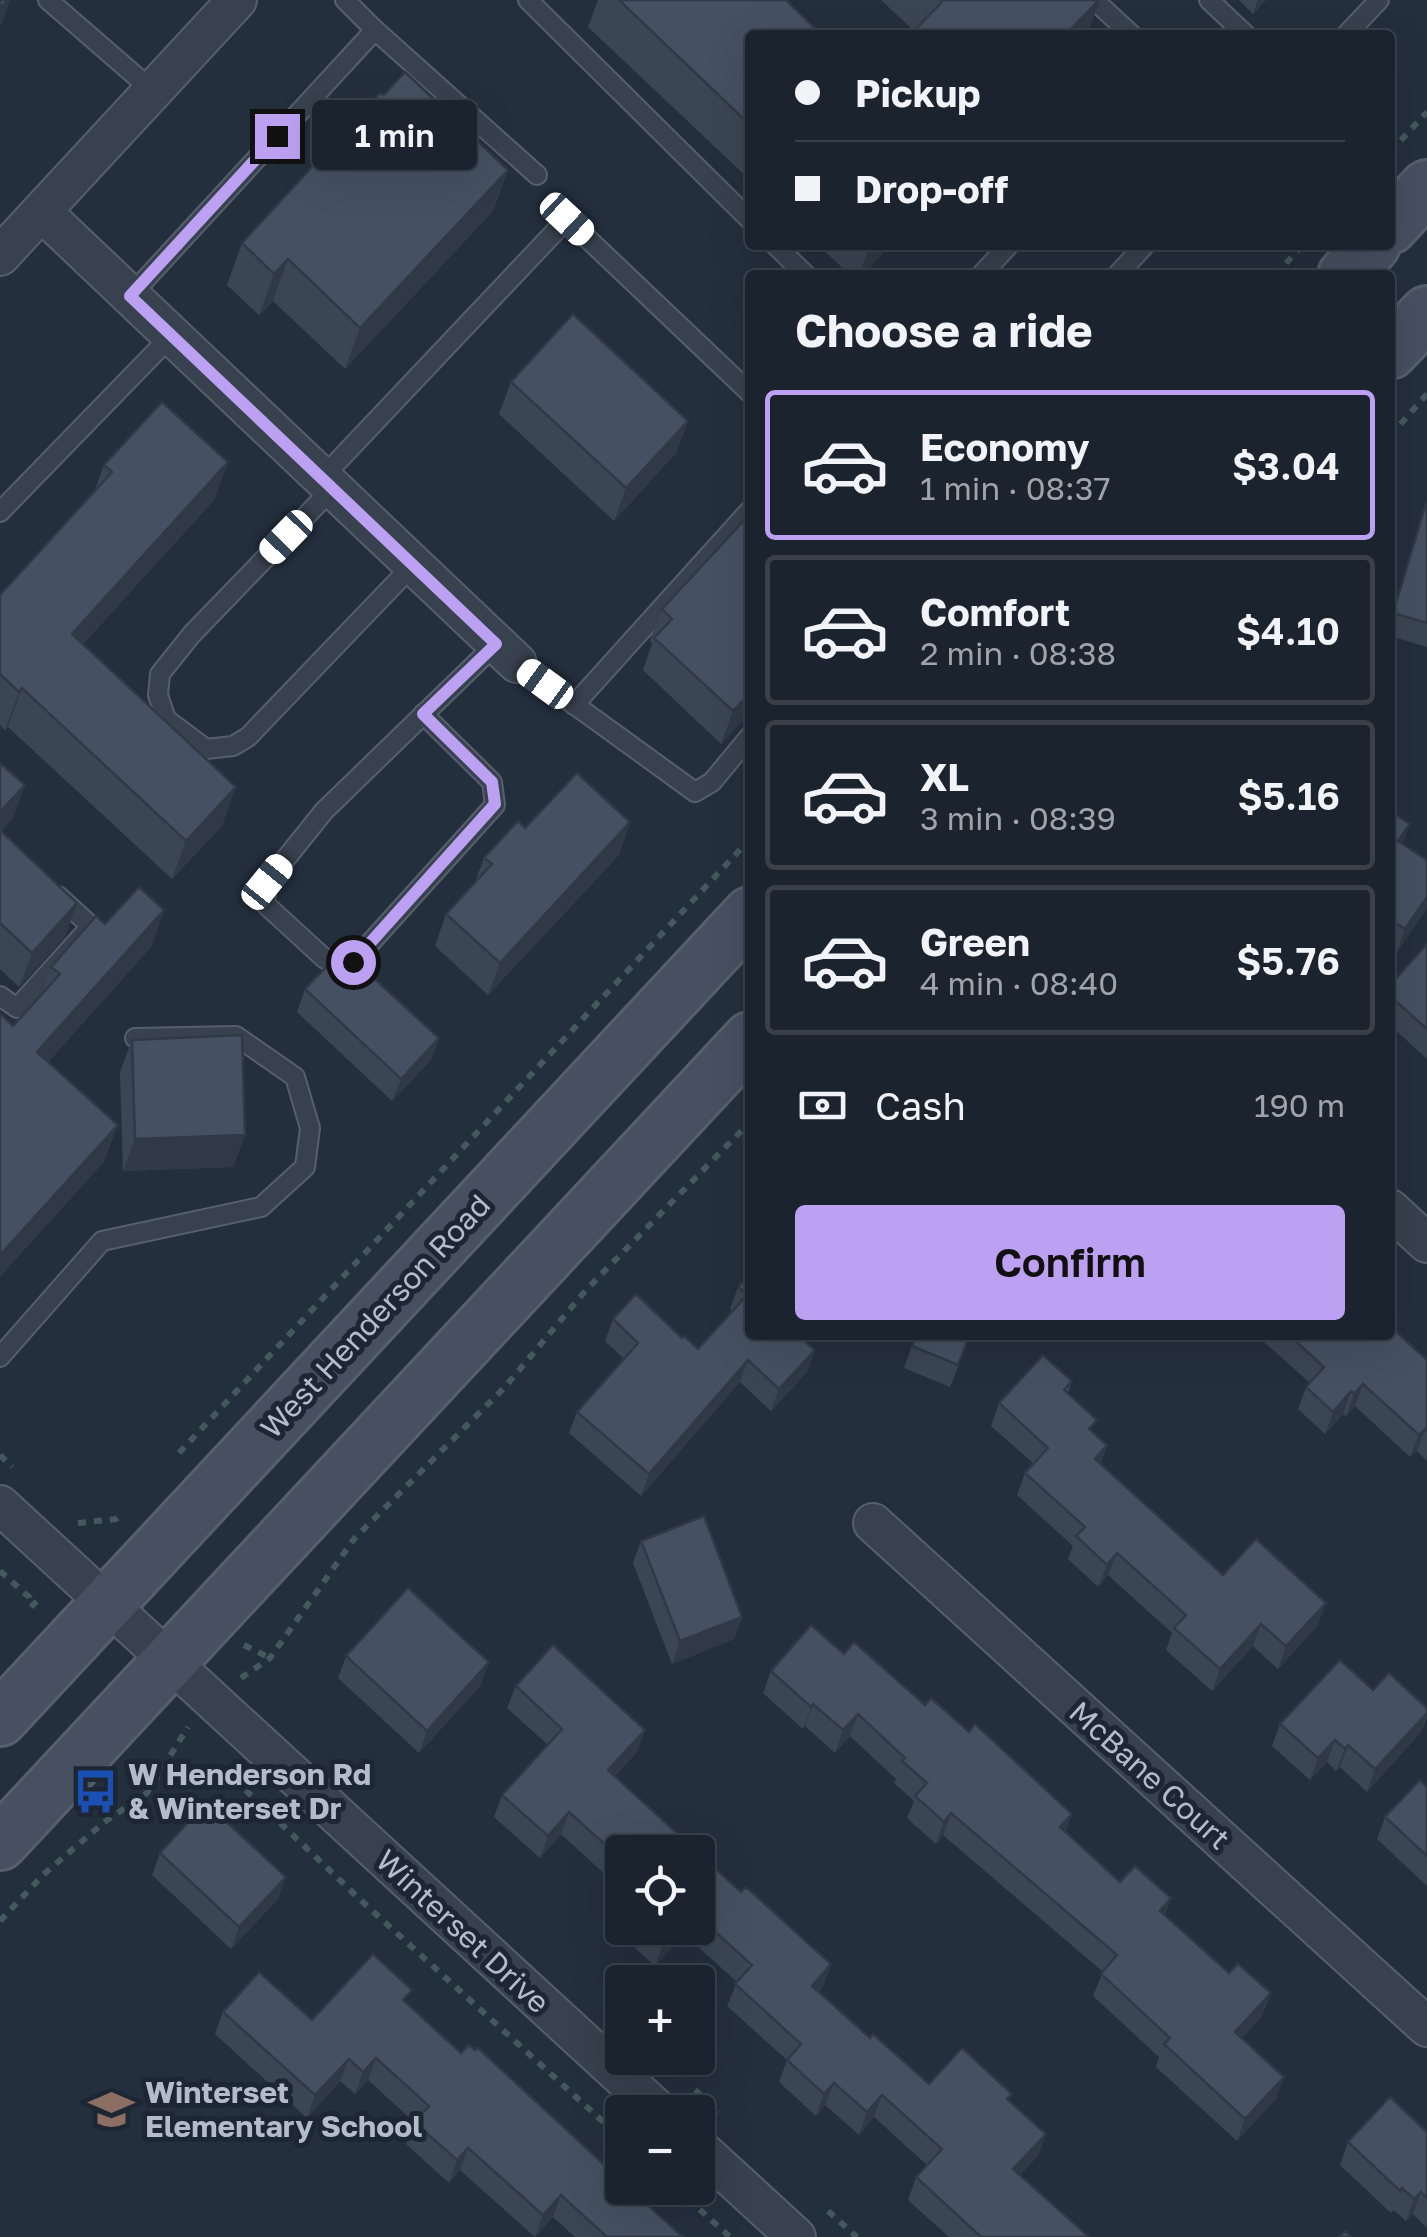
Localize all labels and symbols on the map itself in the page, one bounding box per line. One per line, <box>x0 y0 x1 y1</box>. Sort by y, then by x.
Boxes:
callout: 1 min <box>312 101 477 171</box>
route end <box>255 114 300 159</box>
car <box>535 188 599 250</box>
car <box>254 505 318 569</box>
car <box>512 654 578 714</box>
car <box>236 849 298 915</box>
route start <box>331 940 376 985</box>
street label: West Henderson Road <box>253 1187 497 1445</box>
street label: McBane Court <box>1062 1694 1238 1856</box>
place label: W Henderson Rd & Winterset Dr <box>128 1756 371 1826</box>
bus stop icon: W Henderson Rd & Winterset Dr <box>71 1767 119 1815</box>
street label: Winterset Drive <box>369 1842 557 2020</box>
place label: Winterset Elementary School <box>145 2074 422 2144</box>
school or university icon: Winterset Elementary School <box>88 2085 136 2133</box>

